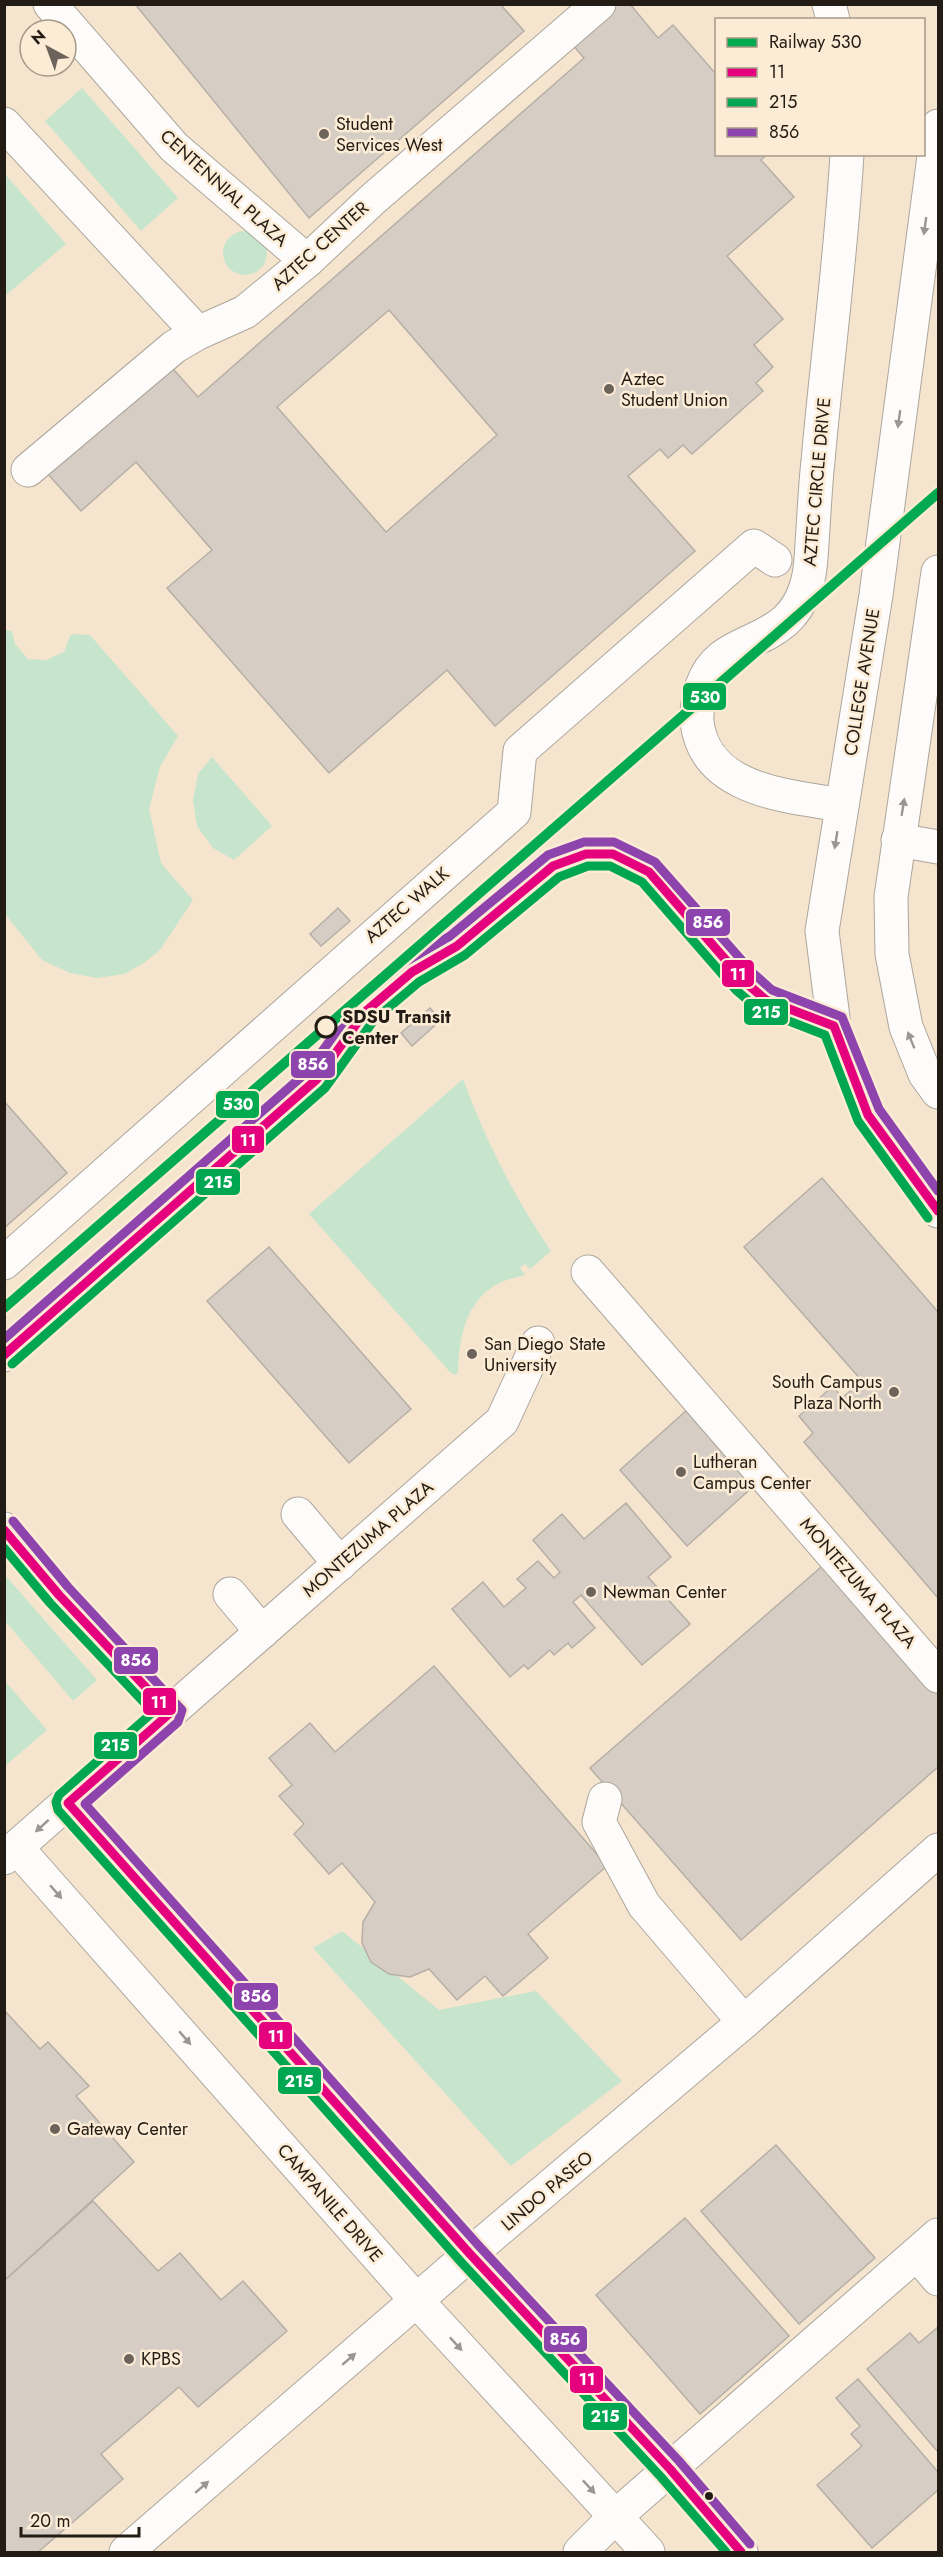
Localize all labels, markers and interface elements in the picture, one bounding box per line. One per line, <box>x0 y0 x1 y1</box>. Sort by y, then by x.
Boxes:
north arrow <box>18 18 78 78</box>
legend <box>715 18 925 156</box>
text: N <box>26 24 51 50</box>
text: Railway 530 <box>769 29 862 55</box>
text: 11 <box>769 59 785 85</box>
text: 215 <box>769 89 798 115</box>
place label: Student Services West <box>336 111 443 158</box>
text: 856 <box>769 119 799 145</box>
street label: CENTENNIAL PLAZA <box>154 123 294 253</box>
marker: Student Services West <box>317 127 331 141</box>
street label: AZTEC CENTER <box>266 195 374 297</box>
one-way arrow <box>921 216 930 235</box>
place label: Aztec Student Union <box>621 366 728 413</box>
marker: Aztec Student Union <box>602 382 616 396</box>
street label: AZTEC CIRCLE DRIVE <box>797 397 837 567</box>
one-way arrow <box>895 410 904 429</box>
street label: COLLEGE AVENUE <box>838 606 886 758</box>
line badge: 530 <box>682 682 727 711</box>
text: 530 <box>690 686 720 709</box>
one-way arrow <box>899 797 908 816</box>
one-way arrow <box>832 831 841 850</box>
street label: AZTEC WALK <box>359 860 456 949</box>
line badge: 856 <box>685 908 731 937</box>
text: 856 <box>692 911 724 934</box>
line badge: 11 <box>721 959 755 988</box>
text: 11 <box>730 963 746 986</box>
line badge: 215 <box>743 998 789 1026</box>
text: 215 <box>752 1001 780 1024</box>
place label: SDSU Transit Center <box>342 1004 451 1051</box>
marker: SDSU Transit Center <box>315 1016 337 1038</box>
one-way arrow <box>906 1031 916 1049</box>
line badge: 856 <box>290 1050 336 1079</box>
text: 856 <box>297 1053 329 1076</box>
line badge: 530 <box>215 1090 260 1119</box>
text: 530 <box>223 1093 253 1116</box>
line badge: 11 <box>231 1125 265 1154</box>
text: 11 <box>240 1129 256 1152</box>
line badge: 215 <box>195 1168 241 1196</box>
text: 215 <box>204 1171 232 1194</box>
place label: San Diego State University <box>484 1331 605 1378</box>
marker: San Diego State University <box>465 1347 479 1361</box>
place label: South Campus Plaza North <box>772 1369 882 1416</box>
marker: South Campus Plaza North <box>887 1385 901 1399</box>
place label: Lutheran Campus Center <box>693 1449 812 1496</box>
marker: Lutheran Campus Center <box>674 1465 688 1479</box>
street label: MONTEZUMA PLAZA <box>297 1475 439 1603</box>
street label: MONTEZUMA PLAZA <box>794 1512 922 1654</box>
place label: Newman Center <box>603 1579 727 1605</box>
marker: Newman Center <box>584 1585 598 1599</box>
line badge: 856 <box>113 1646 159 1675</box>
text: 856 <box>120 1649 152 1672</box>
line badge: 11 <box>142 1687 177 1716</box>
text: 11 <box>151 1691 167 1714</box>
line badge: 215 <box>93 1731 138 1760</box>
text: 215 <box>101 1734 129 1757</box>
one-way arrow <box>35 1819 50 1832</box>
one-way arrow <box>49 1884 62 1900</box>
line badge: 856 <box>233 1982 279 2011</box>
text: 856 <box>240 1985 272 2008</box>
line badge: 11 <box>258 2021 293 2050</box>
text: 11 <box>268 2025 284 2048</box>
one-way arrow <box>178 2030 191 2045</box>
line badge: 215 <box>277 2066 322 2095</box>
text: 215 <box>285 2070 313 2093</box>
place label: Gateway Center <box>67 2116 189 2142</box>
marker: Gateway Center <box>48 2122 62 2136</box>
street label: CAMPANILE DRIVE <box>271 2138 389 2268</box>
street label: LINDO PASEO <box>495 2145 599 2237</box>
line badge: 856 <box>543 2325 588 2353</box>
text: 856 <box>549 2328 581 2351</box>
one-way arrow <box>449 2336 462 2351</box>
place label: KPBS <box>141 2346 181 2372</box>
marker: KPBS <box>122 2352 136 2366</box>
one-way arrow <box>341 2353 356 2366</box>
line badge: 11 <box>569 2365 604 2394</box>
text: 11 <box>579 2368 595 2391</box>
line badge: 215 <box>582 2402 628 2431</box>
text: 215 <box>591 2405 619 2428</box>
one-way arrow <box>582 2479 596 2494</box>
one-way arrow <box>194 2481 209 2494</box>
unlabelled marker <box>703 2490 715 2502</box>
scale bar <box>21 2500 140 2538</box>
text: 20 m <box>30 2508 70 2534</box>

